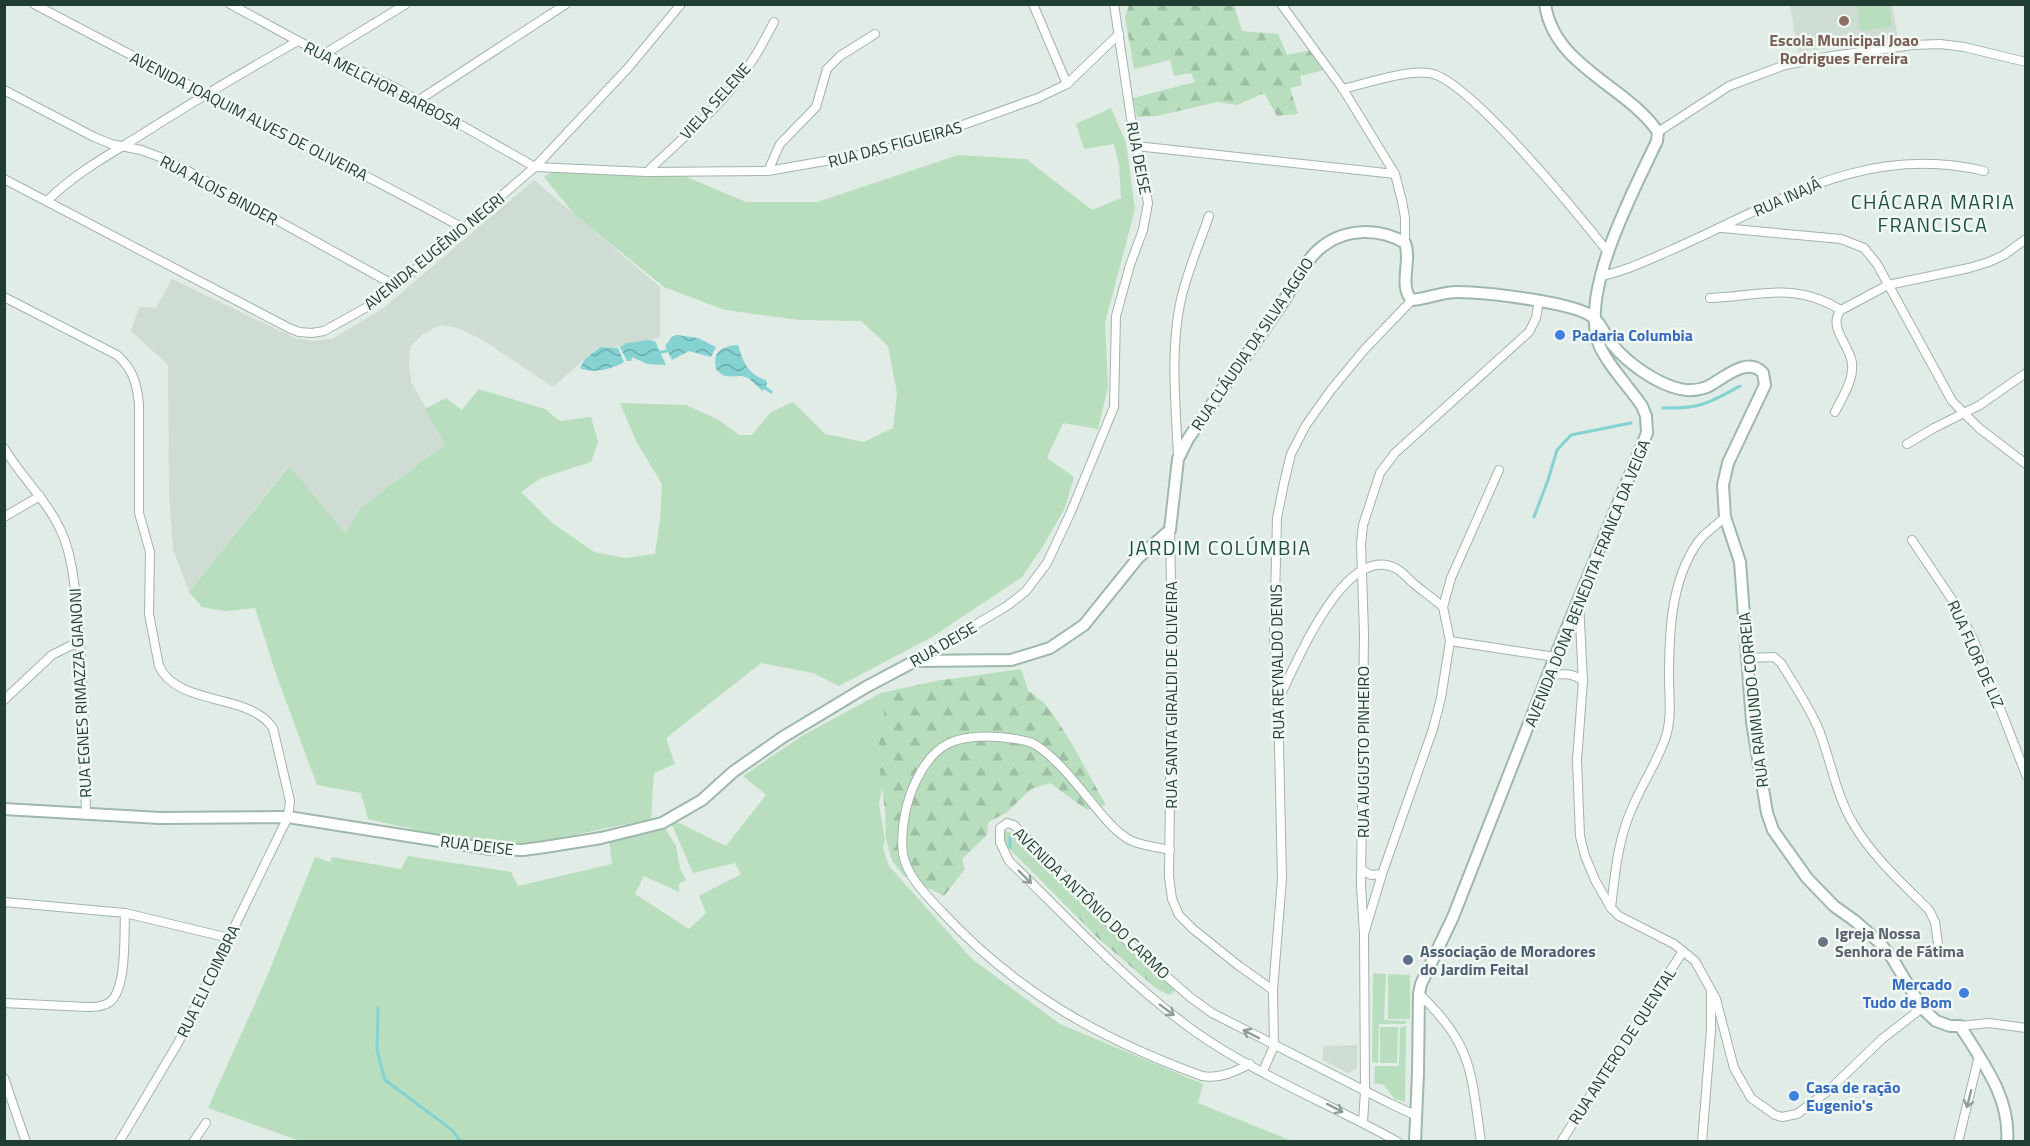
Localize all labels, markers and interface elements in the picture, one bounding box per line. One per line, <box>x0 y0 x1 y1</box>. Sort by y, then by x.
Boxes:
marker: Escola Municipal Joao Rodrigues Ferreira <box>1837 14 1851 28</box>
place label: Escola Municipal Joao Rodrigues Ferreira <box>1769 28 1919 70</box>
street label: RUA MELCHOR BARBOSA <box>300 35 466 135</box>
street label: AVENIDA JOAQUIM ALVES DE OLIVEIRA <box>126 45 372 187</box>
street label: VIELA SELENE <box>674 57 756 145</box>
street label: RUA DAS FIGUEIRAS <box>825 115 965 173</box>
street label: RUA DEISE <box>1120 120 1158 197</box>
street label: RUA ALOIS BINDER <box>156 149 282 231</box>
street label: RUA INAJÁ <box>1749 171 1825 223</box>
district label: CHÁCARA MARIA FRANCISCA <box>1851 186 2015 240</box>
street label: AVENIDA EUGÊNIO NEGRI <box>358 187 510 315</box>
street label: RUA CLÁUDIA DA SILVA AGGIO <box>1185 253 1319 435</box>
place label: Padaria Columbia <box>1572 323 1693 347</box>
marker: Padaria Columbia <box>1553 328 1567 342</box>
street label: AVENIDA DONA BENEDITA FRANCA DA VEIGA <box>1518 435 1656 730</box>
district label: JARDIM COLÚMBIA <box>1128 532 1312 563</box>
street label: RUA SANTA GIRALDI DE OLIVEIRA <box>1159 581 1183 809</box>
street label: RUA REYNALDO DENIS <box>1264 584 1290 740</box>
street label: RUA EGNES RIMAZZA GIANONI <box>63 588 97 798</box>
street label: RUA FLOR DE LIZ <box>1942 596 2010 712</box>
street label: RUA RAIMUNDO CORREIA <box>1732 611 1774 789</box>
street label: RUA DEISE <box>905 615 981 673</box>
street label: RUA AUGUSTO PINHEIRO <box>1351 666 1375 838</box>
street label: AVENIDA ANTÔNIO DO CARMO <box>1008 822 1176 984</box>
street label: RUA DEISE <box>439 829 515 861</box>
one-way arrow <box>1018 869 1033 884</box>
street label: RUA ELI COIMBRA <box>170 920 246 1041</box>
place label: Igreja Nossa Senhora de Fátima <box>1835 921 1964 963</box>
marker: Igreja Nossa Senhora de Fátima <box>1816 935 1830 949</box>
place label: Associação de Moradores do Jardim Feital <box>1420 939 1596 981</box>
marker: Associação de Moradores do Jardim Feital <box>1401 953 1415 967</box>
street label: RUA ANTERO DE QUENTAL <box>1562 963 1682 1129</box>
place label: Mercado Tudo de Bom <box>1863 972 1952 1014</box>
marker: Mercado Tudo de Bom <box>1957 986 1971 1000</box>
one-way arrow <box>1159 1004 1175 1017</box>
one-way arrow <box>1243 1028 1261 1039</box>
place label: Casa de ração Eugenio's <box>1806 1075 1901 1117</box>
marker: Casa de ração Eugenio's <box>1787 1089 1801 1103</box>
one-way arrow <box>1963 1089 1975 1108</box>
one-way arrow <box>1326 1103 1344 1115</box>

